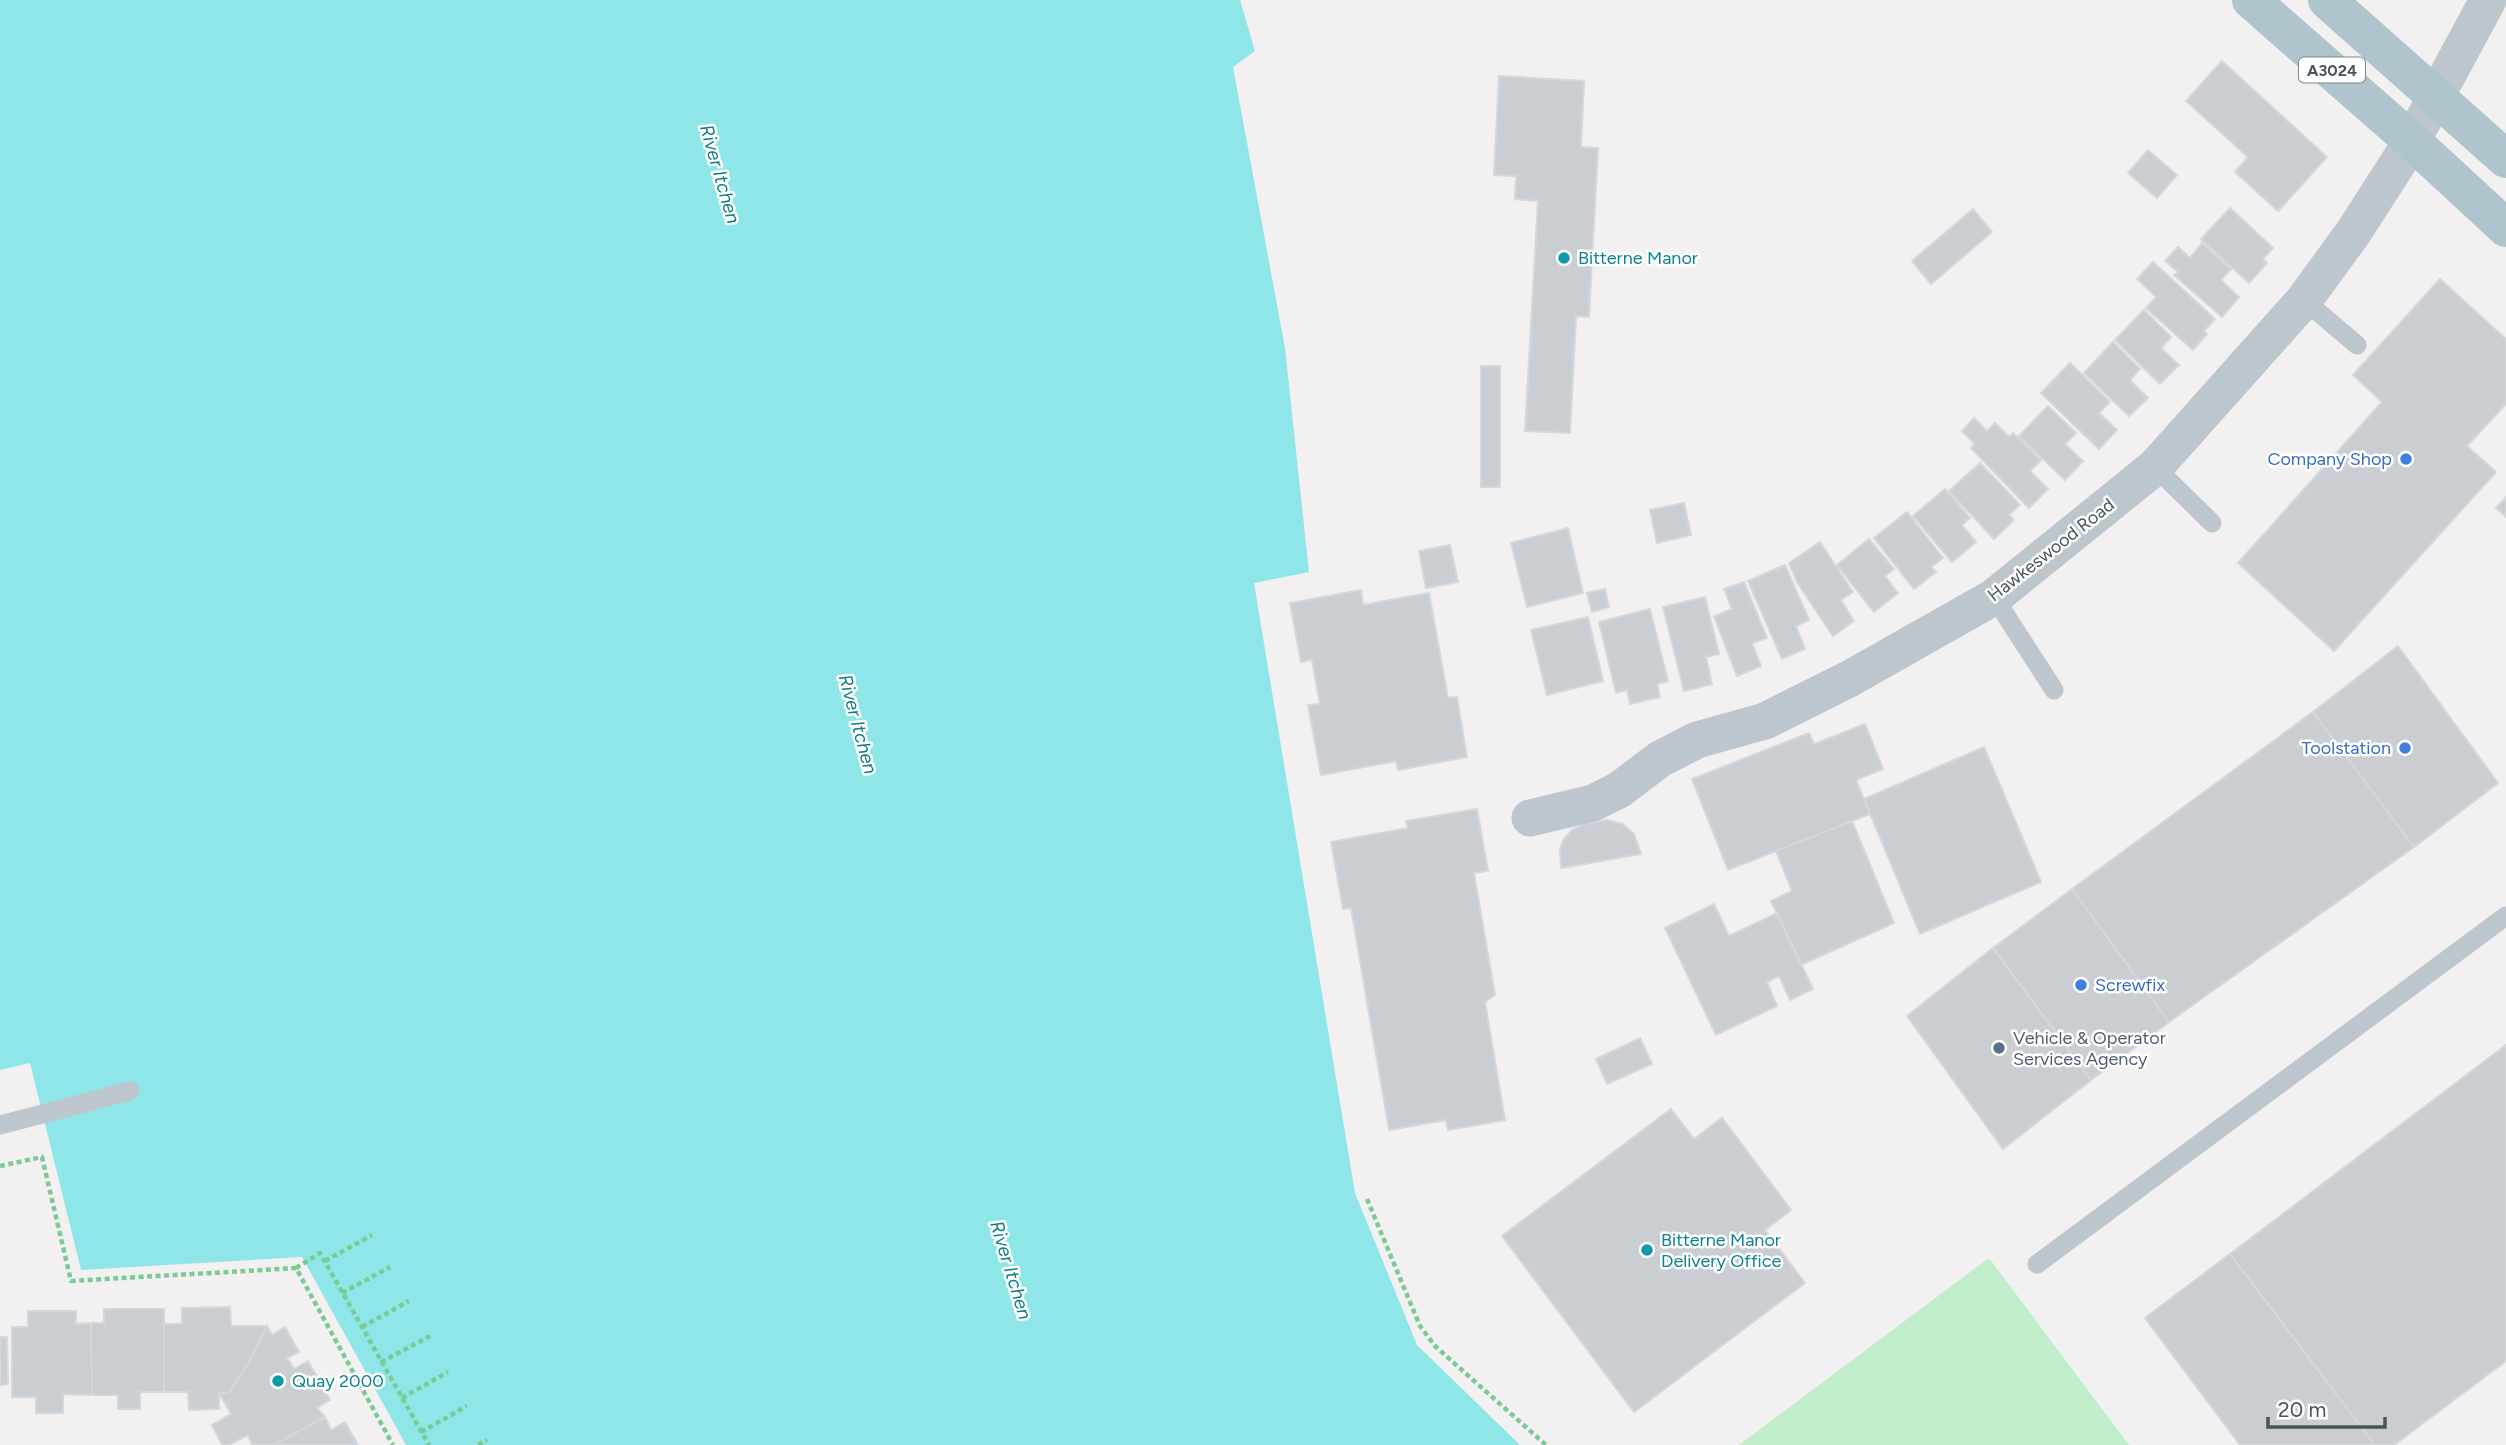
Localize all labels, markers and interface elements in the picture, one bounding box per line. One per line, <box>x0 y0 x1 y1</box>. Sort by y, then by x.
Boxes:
road number: A3024 <box>2299 58 2365 82</box>
water label: River Itchen <box>695 122 745 227</box>
place label: Bitterne Manor <box>1578 247 1698 269</box>
marker: Bitterne Manor <box>1556 250 1572 266</box>
place label: Company Shop <box>2267 448 2392 470</box>
marker: Company Shop <box>2398 451 2414 467</box>
street label: Hawkeswood Road <box>1983 494 2119 606</box>
water label: River Itchen <box>834 672 882 777</box>
place label: Toolstation <box>2302 737 2391 759</box>
marker: Toolstation <box>2397 740 2413 756</box>
place label: Screwfix <box>2095 974 2165 996</box>
marker: Screwfix <box>2073 977 2089 993</box>
place label: Vehicle & Operator Services Agency <box>2013 1027 2166 1070</box>
marker: Vehicle & Operator Services Agency <box>1991 1040 2007 1056</box>
water label: River Itchen <box>985 1218 1037 1322</box>
place label: Bitterne Manor Delivery Office <box>1661 1229 1781 1272</box>
marker: Bitterne Manor Delivery Office <box>1639 1242 1655 1258</box>
place label: Quay 2000 <box>292 1370 384 1392</box>
marker: Quay 2000 <box>270 1373 286 1389</box>
scale bar <box>2268 1386 2385 1430</box>
text: 20 m <box>2278 1397 2326 1422</box>

